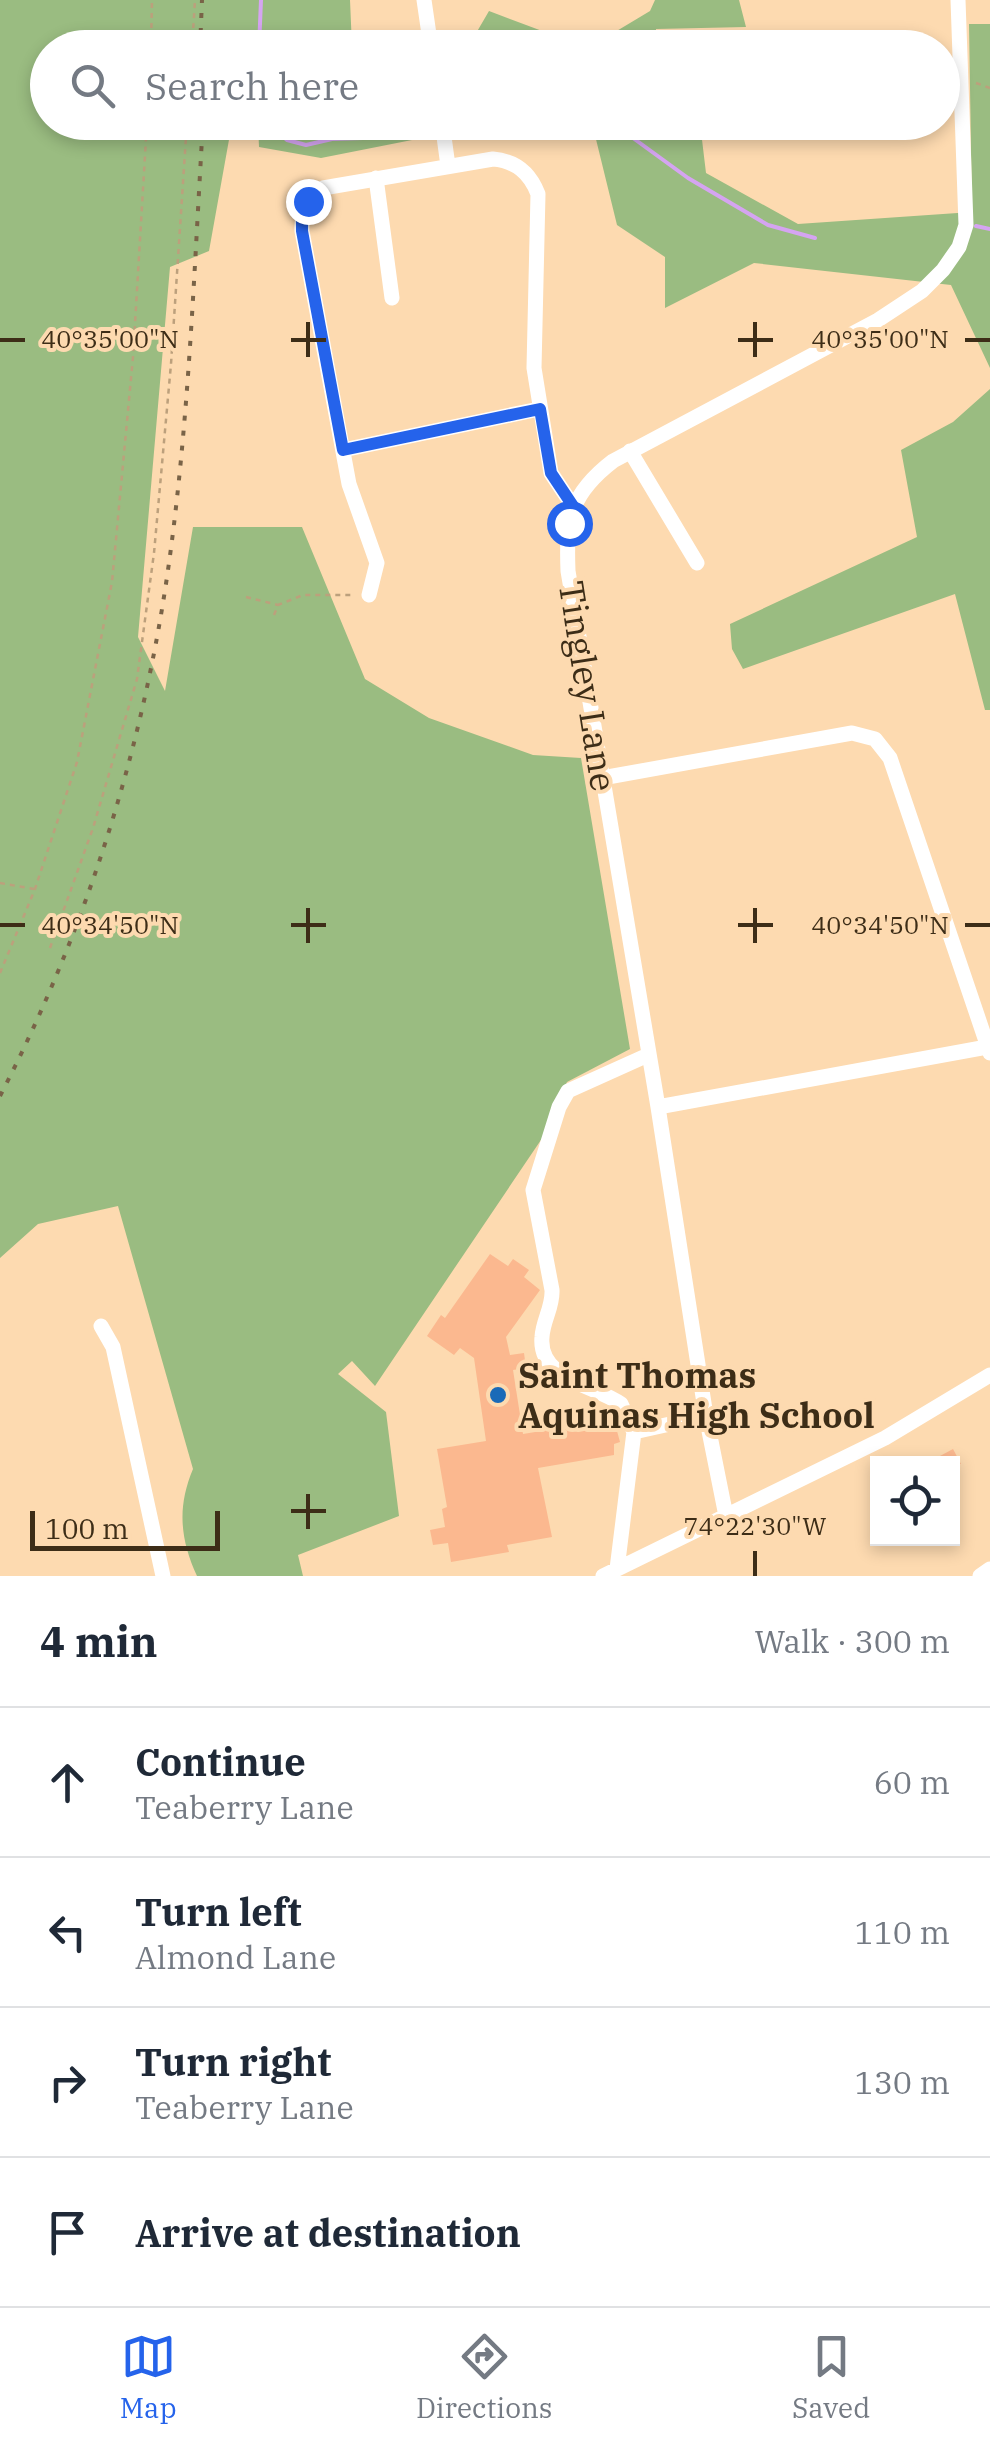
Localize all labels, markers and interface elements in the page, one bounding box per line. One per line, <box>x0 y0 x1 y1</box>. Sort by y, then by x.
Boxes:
search box <box>30 30 960 140</box>
icon: search <box>65 58 120 113</box>
text: Search here <box>145 61 359 110</box>
route end <box>286 179 332 225</box>
text: 40°35'00"N <box>41 322 179 355</box>
text: 40°35'00"N <box>811 322 949 355</box>
route start <box>547 501 593 547</box>
street label: Tingley Lane <box>549 578 627 794</box>
text: 40°34'50"N <box>41 908 179 941</box>
text: 40°34'50"N <box>811 908 949 941</box>
place label: Saint Thomas Aquinas High School <box>518 1352 875 1438</box>
marker: Saint Thomas Aquinas High School <box>487 1384 509 1406</box>
map controls <box>870 1456 960 1546</box>
button: locate <box>870 1456 960 1546</box>
scale bar <box>30 1506 220 1550</box>
text: 74°22'30"W <box>684 1509 826 1542</box>
text: 100 m <box>45 1510 129 1547</box>
text: 4 min <box>40 1614 158 1669</box>
text: Walk · 300 m <box>754 1620 950 1662</box>
text: Continue <box>135 1737 306 1786</box>
icon: ahead <box>40 1755 95 1810</box>
text: 60 m <box>874 1761 950 1803</box>
text: Teaberry Lane <box>135 1786 354 1828</box>
text: Turn left <box>135 1887 302 1936</box>
icon: left <box>40 1905 95 1960</box>
text: 110 m <box>854 1911 950 1953</box>
text: Almond Lane <box>135 1936 336 1978</box>
text: Turn right <box>135 2037 331 2086</box>
icon: right <box>40 2055 95 2110</box>
text: 130 m <box>854 2061 950 2103</box>
text: Teaberry Lane <box>135 2086 354 2128</box>
icon: arrive <box>40 2205 95 2260</box>
text: Arrive at destination <box>135 2208 521 2257</box>
tab: Map <box>120 2329 177 2426</box>
tab: Directions <box>416 2329 553 2426</box>
tab: Saved <box>792 2329 870 2426</box>

